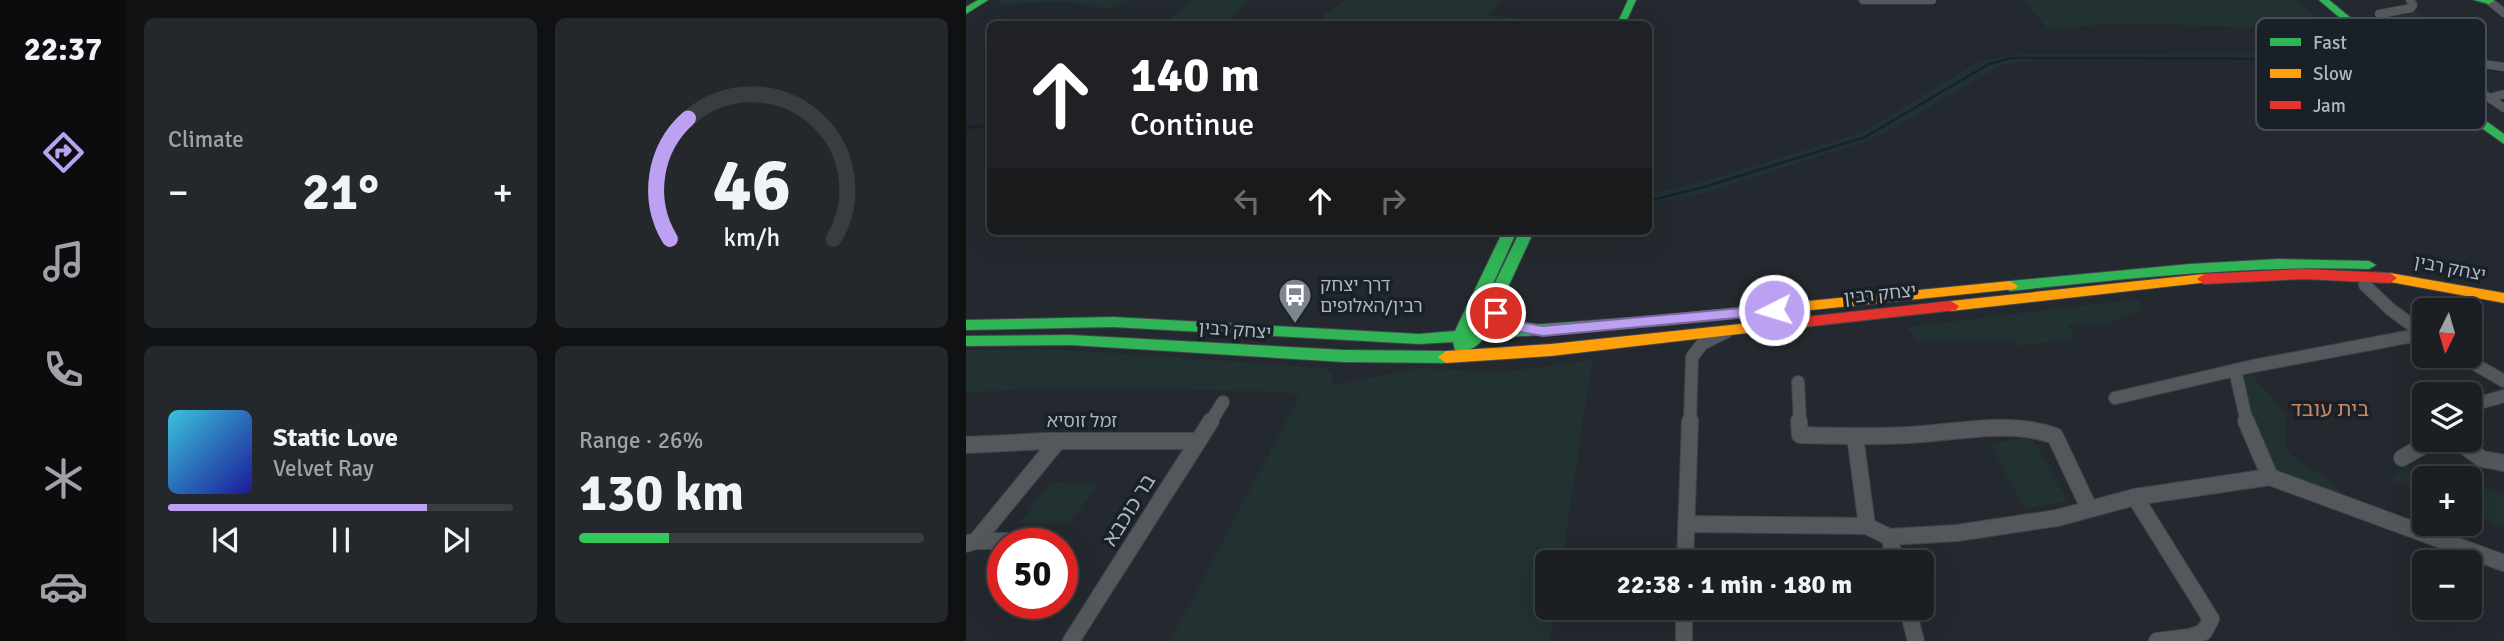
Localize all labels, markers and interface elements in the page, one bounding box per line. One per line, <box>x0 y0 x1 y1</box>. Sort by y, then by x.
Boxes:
legend <box>2256 18 2486 130</box>
text: 22:37 <box>24 30 102 69</box>
text: Fast <box>2313 31 2347 55</box>
text: 140 m <box>1130 45 1260 105</box>
icon: ahead <box>1015 49 1106 140</box>
text: Slow <box>2313 62 2353 86</box>
text: Jam <box>2313 94 2346 118</box>
text: Continue <box>1130 105 1254 144</box>
text: Climate <box>168 125 244 154</box>
icon: directions <box>39 128 88 177</box>
text: 46 <box>712 141 791 230</box>
text: 21° <box>302 160 379 224</box>
text: − <box>168 169 189 216</box>
text: + <box>492 169 513 216</box>
icon: left <box>1228 182 1266 220</box>
icon: ahead <box>1301 182 1339 220</box>
icon: right <box>1374 182 1412 220</box>
text: km/h <box>723 222 780 253</box>
icon: music <box>39 237 88 286</box>
street label: יצחק רבין <box>2412 250 2488 286</box>
position arrow <box>1737 273 1811 347</box>
place label: דרך יצחק רבין/האלופים <box>1320 274 1423 317</box>
bus stop icon: דרך יצחק רבין/האלופים <box>1276 276 1314 325</box>
street label: יצחק רבין <box>1843 279 1917 309</box>
pin <box>1466 283 1526 343</box>
icon: arrive <box>1477 294 1515 332</box>
north arrow <box>2412 298 2482 368</box>
map controls <box>2412 298 2482 620</box>
street label: יצחק רבין <box>1198 316 1272 344</box>
icon: phone <box>39 345 88 394</box>
button: layers <box>2412 382 2482 452</box>
district label: בית עובד <box>2291 396 2369 422</box>
street label: זמל זוסיא <box>1047 410 1117 432</box>
text: Static Love <box>273 422 398 454</box>
text: Range · 26% <box>579 426 703 455</box>
icon: climate <box>39 454 88 503</box>
text: Velvet Ray <box>273 454 374 483</box>
text: 130 km <box>579 461 744 525</box>
button: + <box>2412 466 2482 536</box>
street label: בר כוכבא <box>1097 469 1161 551</box>
icon: previous <box>207 521 245 559</box>
icon: pause <box>322 521 360 559</box>
icon: next <box>437 521 475 559</box>
speed limit sign: 50 <box>987 528 1078 619</box>
button: − <box>2412 550 2482 620</box>
icon: car <box>39 562 88 611</box>
text: 22:38 · 1 min · 180 m <box>1617 569 1852 601</box>

